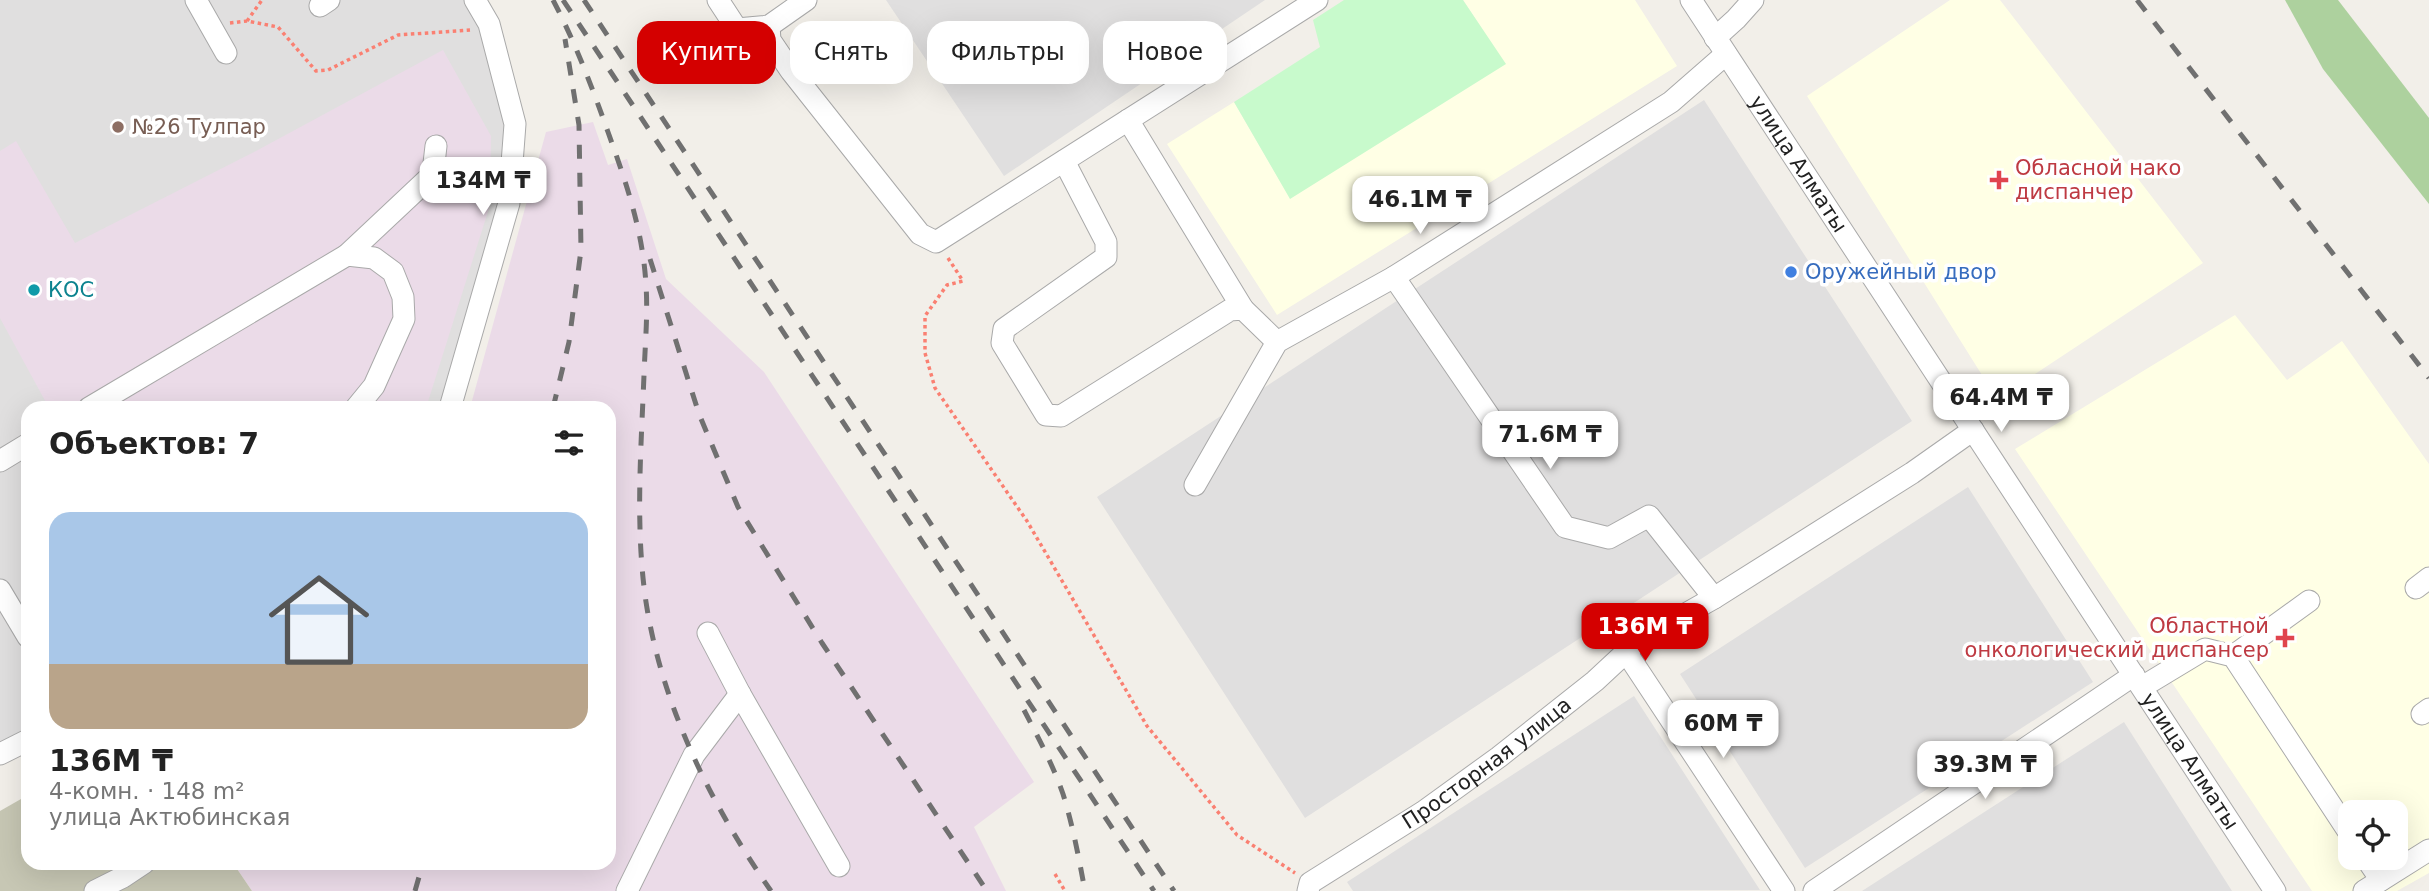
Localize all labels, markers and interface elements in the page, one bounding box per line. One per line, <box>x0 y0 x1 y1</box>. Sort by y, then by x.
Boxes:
chip: Купить <box>637 21 776 84</box>
chip: Снять <box>790 21 913 84</box>
chip: Фильтры <box>927 21 1089 84</box>
chip: Новое <box>1103 21 1227 84</box>
street label: улица Алматы <box>1745 91 1852 237</box>
place label: №26 Тулпар <box>132 115 266 139</box>
marker: №26 Тулпар <box>110 119 126 135</box>
place label: Обласной нако диспанчер <box>2015 156 2181 204</box>
pin: 134M ₸ <box>426 158 540 217</box>
text: 134M ₸ <box>436 167 530 193</box>
marker: Обласной нако диспанчер <box>1989 170 2009 190</box>
pin: 46.1M ₸ <box>1355 176 1485 236</box>
text: 46.1M ₸ <box>1368 186 1472 212</box>
place label: Оружейный двор <box>1805 260 1996 284</box>
marker: Оружейный двор <box>1783 264 1799 280</box>
place label: КОС <box>48 278 94 302</box>
marker: КОС <box>26 282 42 298</box>
pin: 64.4M ₸ <box>1936 374 2066 434</box>
text: 64.4M ₸ <box>1949 384 2053 410</box>
pin: 71.6M ₸ <box>1485 412 1615 471</box>
text: 71.6M ₸ <box>1498 421 1602 447</box>
icon: filters <box>550 424 588 462</box>
text: Объектов: 7 <box>49 426 259 461</box>
icon: home <box>256 557 382 683</box>
pin: 136M ₸ <box>1588 604 1702 663</box>
text: 136M ₸ <box>1598 613 1692 639</box>
place label: Областной онкологический диспансер <box>1965 614 2269 662</box>
marker: Областной онкологический диспансер <box>2275 628 2295 648</box>
street label: улица Алматы <box>2136 688 2243 834</box>
street label: Просторная улица <box>1398 692 1576 834</box>
pin: 60M ₸ <box>1674 700 1772 760</box>
text: 60M ₸ <box>1684 710 1762 736</box>
pin: 39.3M ₸ <box>1920 742 2050 801</box>
text: 136M ₸ <box>49 743 173 778</box>
text: 39.3M ₸ <box>1933 751 2037 777</box>
text: 4-комн. · 148 m² <box>49 778 244 804</box>
map controls <box>2338 800 2408 870</box>
button: locate <box>2338 800 2408 870</box>
text: улица Актюбинская <box>49 804 290 830</box>

